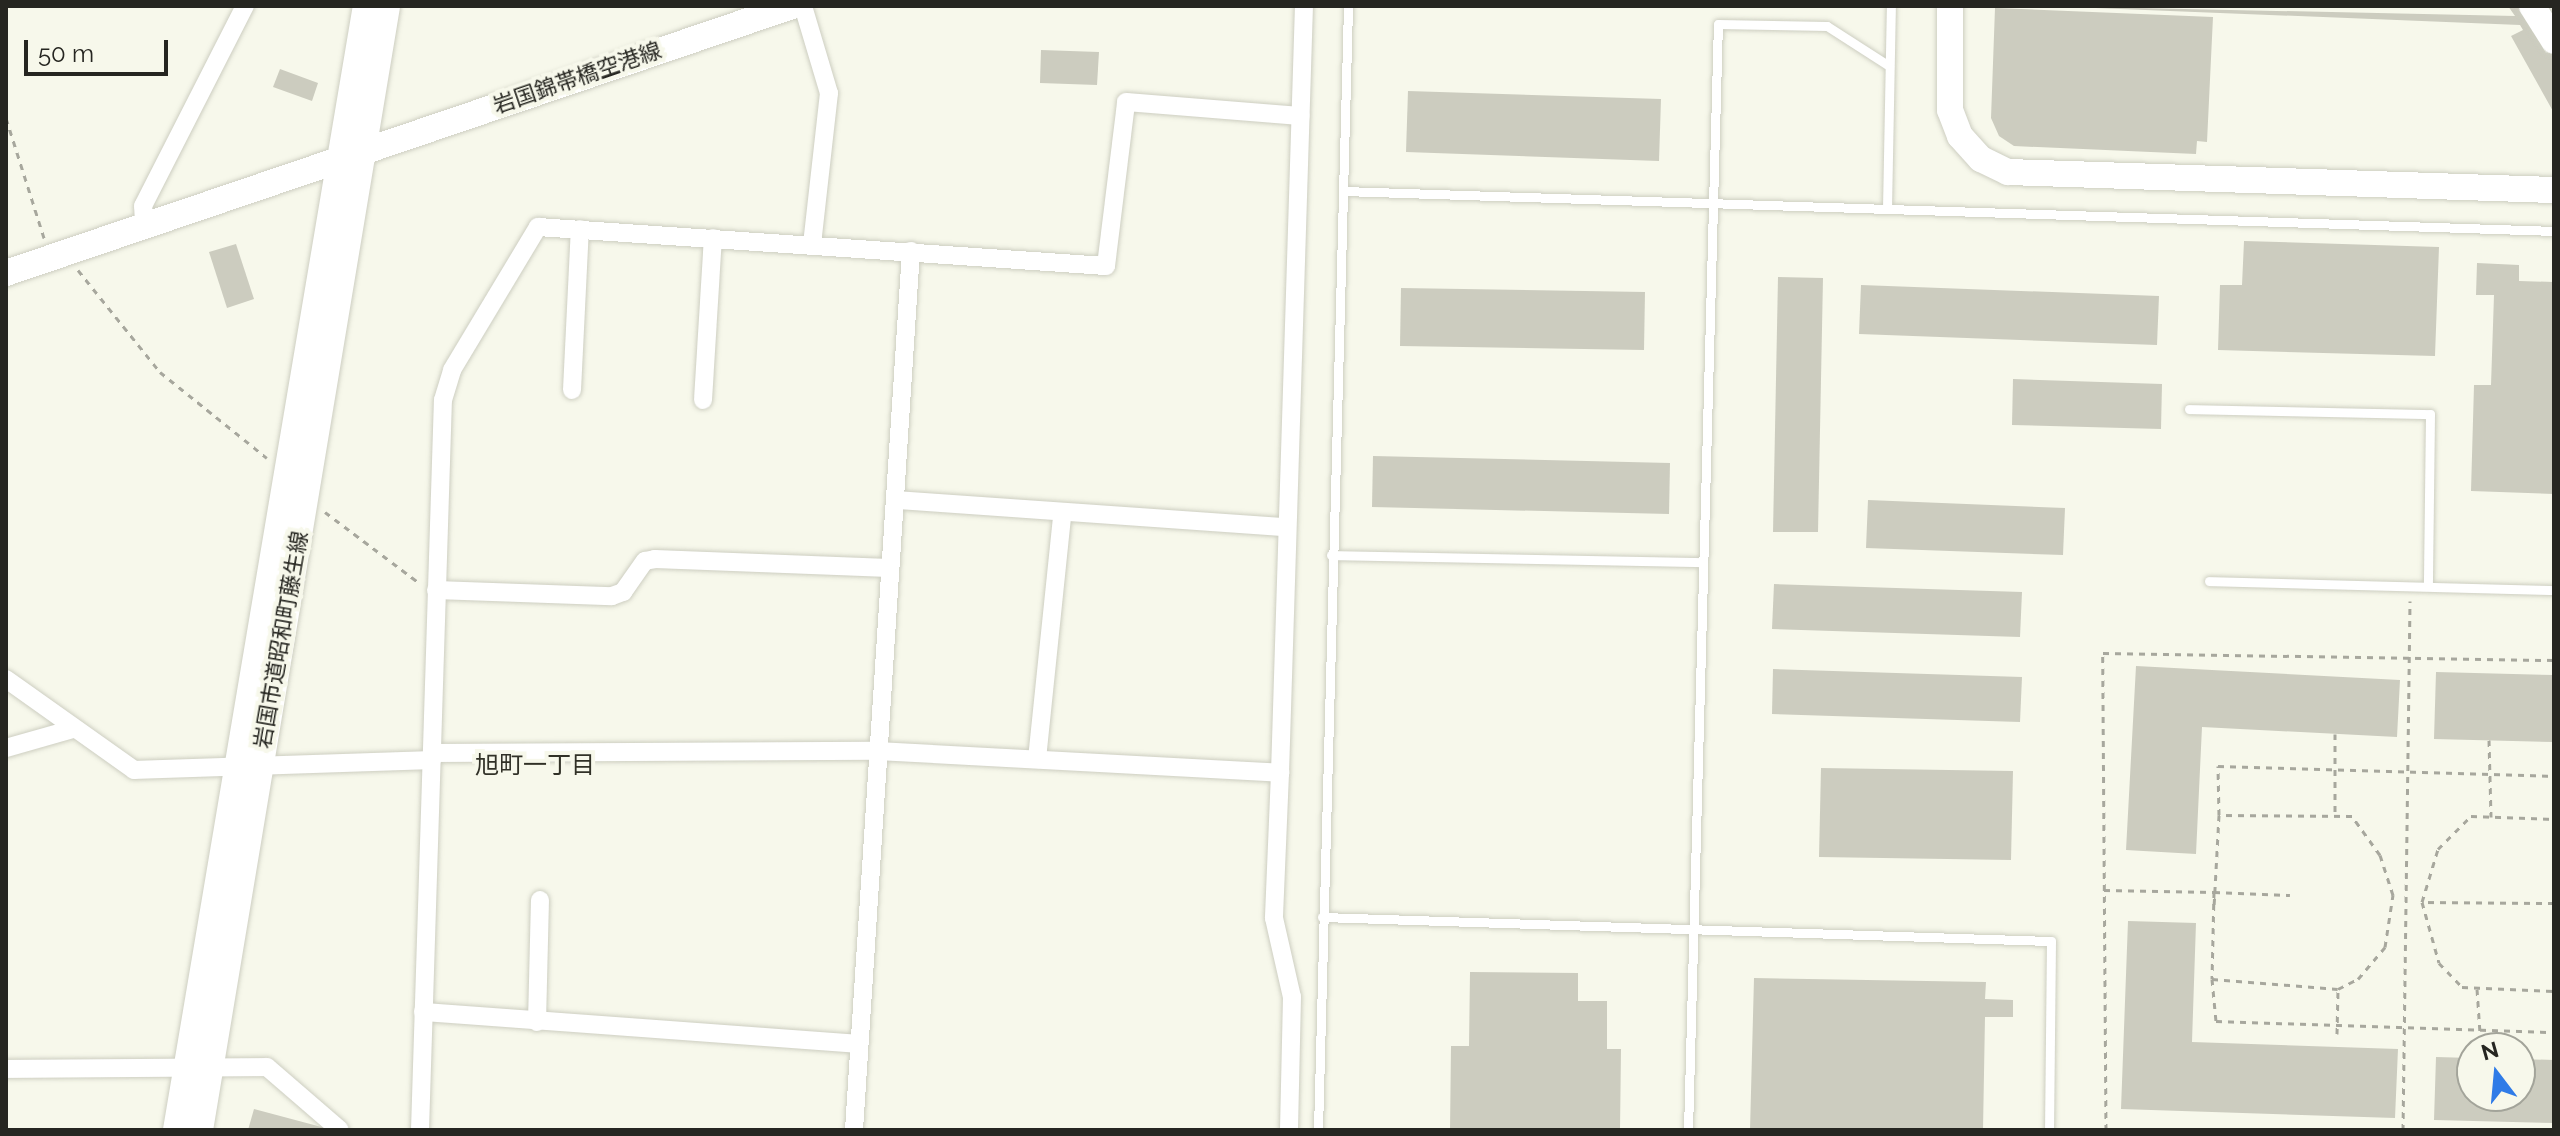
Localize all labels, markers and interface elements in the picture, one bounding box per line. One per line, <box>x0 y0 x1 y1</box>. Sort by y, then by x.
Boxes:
scale bar <box>28 24 172 74</box>
street label: 岩国錦帯橋空港線 <box>489 37 665 119</box>
text: 50 m <box>38 39 94 68</box>
street label: 岩国市道昭和町藤生線 <box>249 529 313 751</box>
district label: 旭町一丁目 <box>475 751 595 779</box>
north arrow <box>2456 1032 2536 1112</box>
text: N <box>2478 1036 2502 1066</box>

